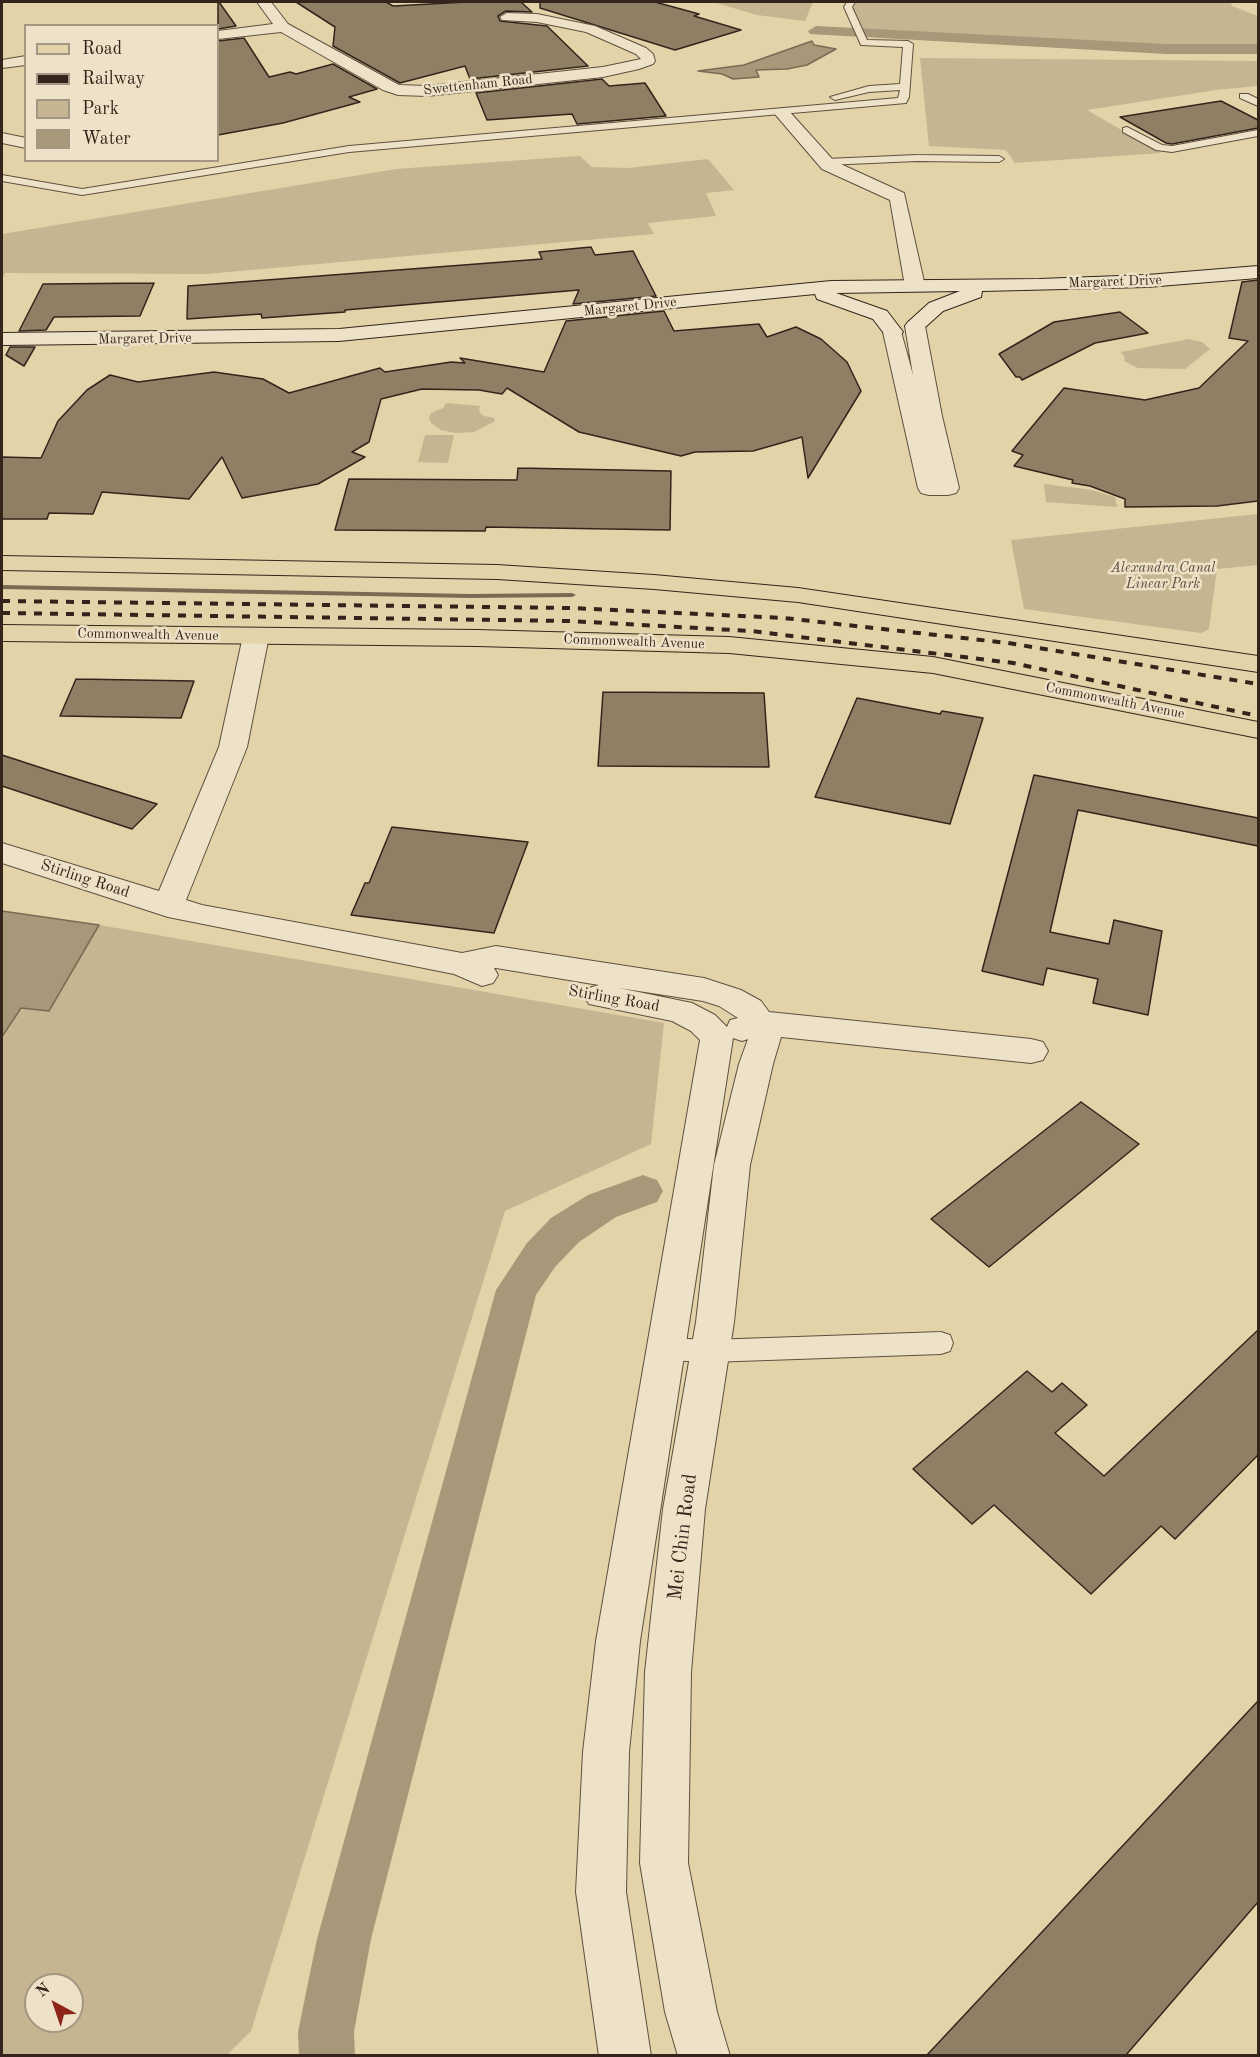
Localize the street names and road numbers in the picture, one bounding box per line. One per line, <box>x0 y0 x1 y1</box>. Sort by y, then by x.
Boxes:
street label: Swettenham Road <box>422 71 534 99</box>
street label: Margaret Drive <box>1068 272 1162 292</box>
street label: Margaret Drive <box>583 294 677 320</box>
street label: Margaret Drive <box>98 330 192 348</box>
street label: Commonwealth Avenue <box>77 625 219 645</box>
street label: Commonwealth Avenue <box>563 631 705 653</box>
street label: Commonwealth Avenue <box>1044 679 1186 723</box>
street label: Stirling Road <box>38 856 132 902</box>
street label: Stirling Road <box>567 982 661 1016</box>
street label: Mei Chin Road <box>663 1472 703 1602</box>

